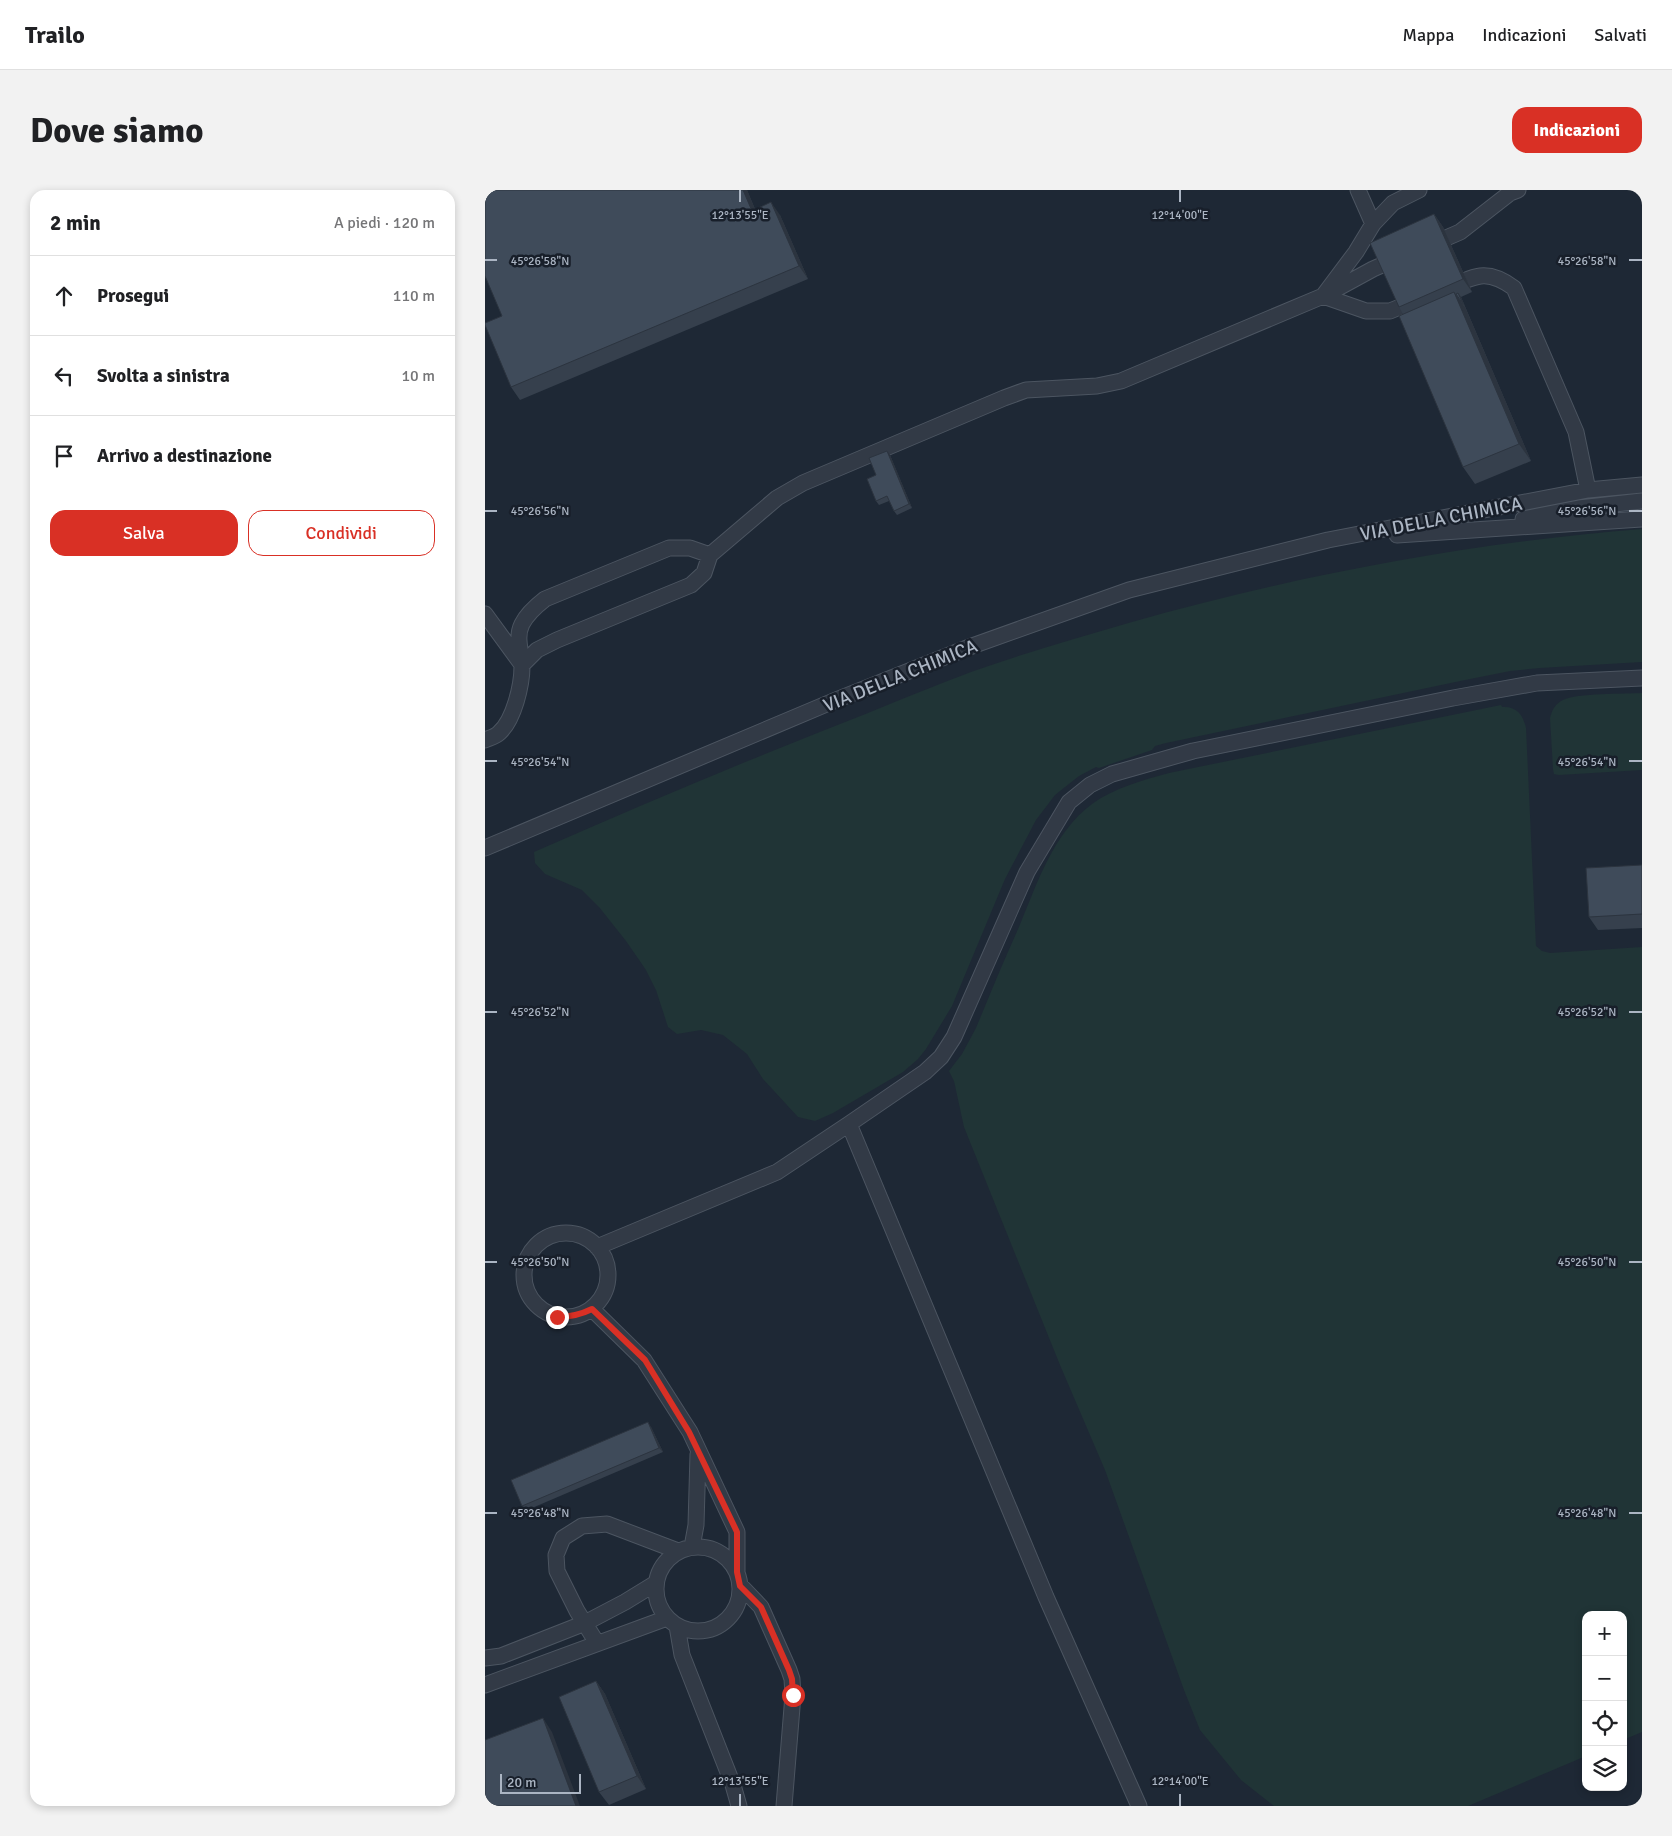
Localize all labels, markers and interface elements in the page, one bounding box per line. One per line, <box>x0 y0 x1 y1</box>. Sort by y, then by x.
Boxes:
text: Trailo <box>25 20 85 50</box>
text: Mappa <box>1402 24 1454 46</box>
text: Indicazioni <box>1482 24 1566 46</box>
text: Salvati <box>1594 24 1647 46</box>
button: Indicazioni <box>1512 107 1642 153</box>
text: Dove siamo <box>30 109 204 152</box>
text: 12°13'55"E <box>711 208 769 223</box>
text: 12°14'00"E <box>1151 208 1209 223</box>
text: 2 min <box>50 210 101 236</box>
text: A piedi · 120 m <box>334 213 435 233</box>
text: 45°26'58"N <box>511 254 569 269</box>
text: 45°26'58"N <box>1558 254 1616 269</box>
icon: ahead <box>50 282 78 310</box>
text: Prosegui <box>97 284 169 308</box>
text: 110 m <box>393 286 435 306</box>
icon: left <box>50 362 78 390</box>
text: Svolta a sinistra <box>97 364 230 388</box>
text: 10 m <box>401 366 435 386</box>
icon: arrive <box>50 442 78 470</box>
text: Arrivo a destinazione <box>97 444 272 468</box>
street label: VIA DELLA CHIMICA <box>1358 491 1525 546</box>
text: 45°26'56"N <box>511 504 569 519</box>
text: 45°26'56"N <box>1558 504 1616 519</box>
button: Salva <box>50 510 238 556</box>
button: Condividi <box>248 510 435 556</box>
street label: VIA DELLA CHIMICA <box>820 634 981 718</box>
text: 45°26'54"N <box>511 755 569 770</box>
text: 45°26'54"N <box>1558 755 1616 770</box>
text: 45°26'52"N <box>511 1005 569 1020</box>
text: 45°26'52"N <box>1558 1005 1616 1020</box>
text: 45°26'50"N <box>511 1255 569 1270</box>
text: 45°26'50"N <box>1558 1255 1616 1270</box>
route end <box>546 1306 569 1329</box>
text: 45°26'48"N <box>511 1506 569 1521</box>
text: 45°26'48"N <box>1558 1506 1616 1521</box>
map controls <box>1582 1611 1627 1791</box>
button: + <box>1582 1611 1627 1656</box>
button: − <box>1582 1656 1627 1701</box>
route start <box>782 1684 805 1707</box>
button: locate <box>1582 1701 1627 1746</box>
button: layers <box>1582 1746 1627 1791</box>
scale bar <box>500 1771 581 1794</box>
text: 20 m <box>507 1774 536 1791</box>
text: 12°13'55"E <box>711 1774 769 1789</box>
text: 12°14'00"E <box>1151 1774 1209 1789</box>

